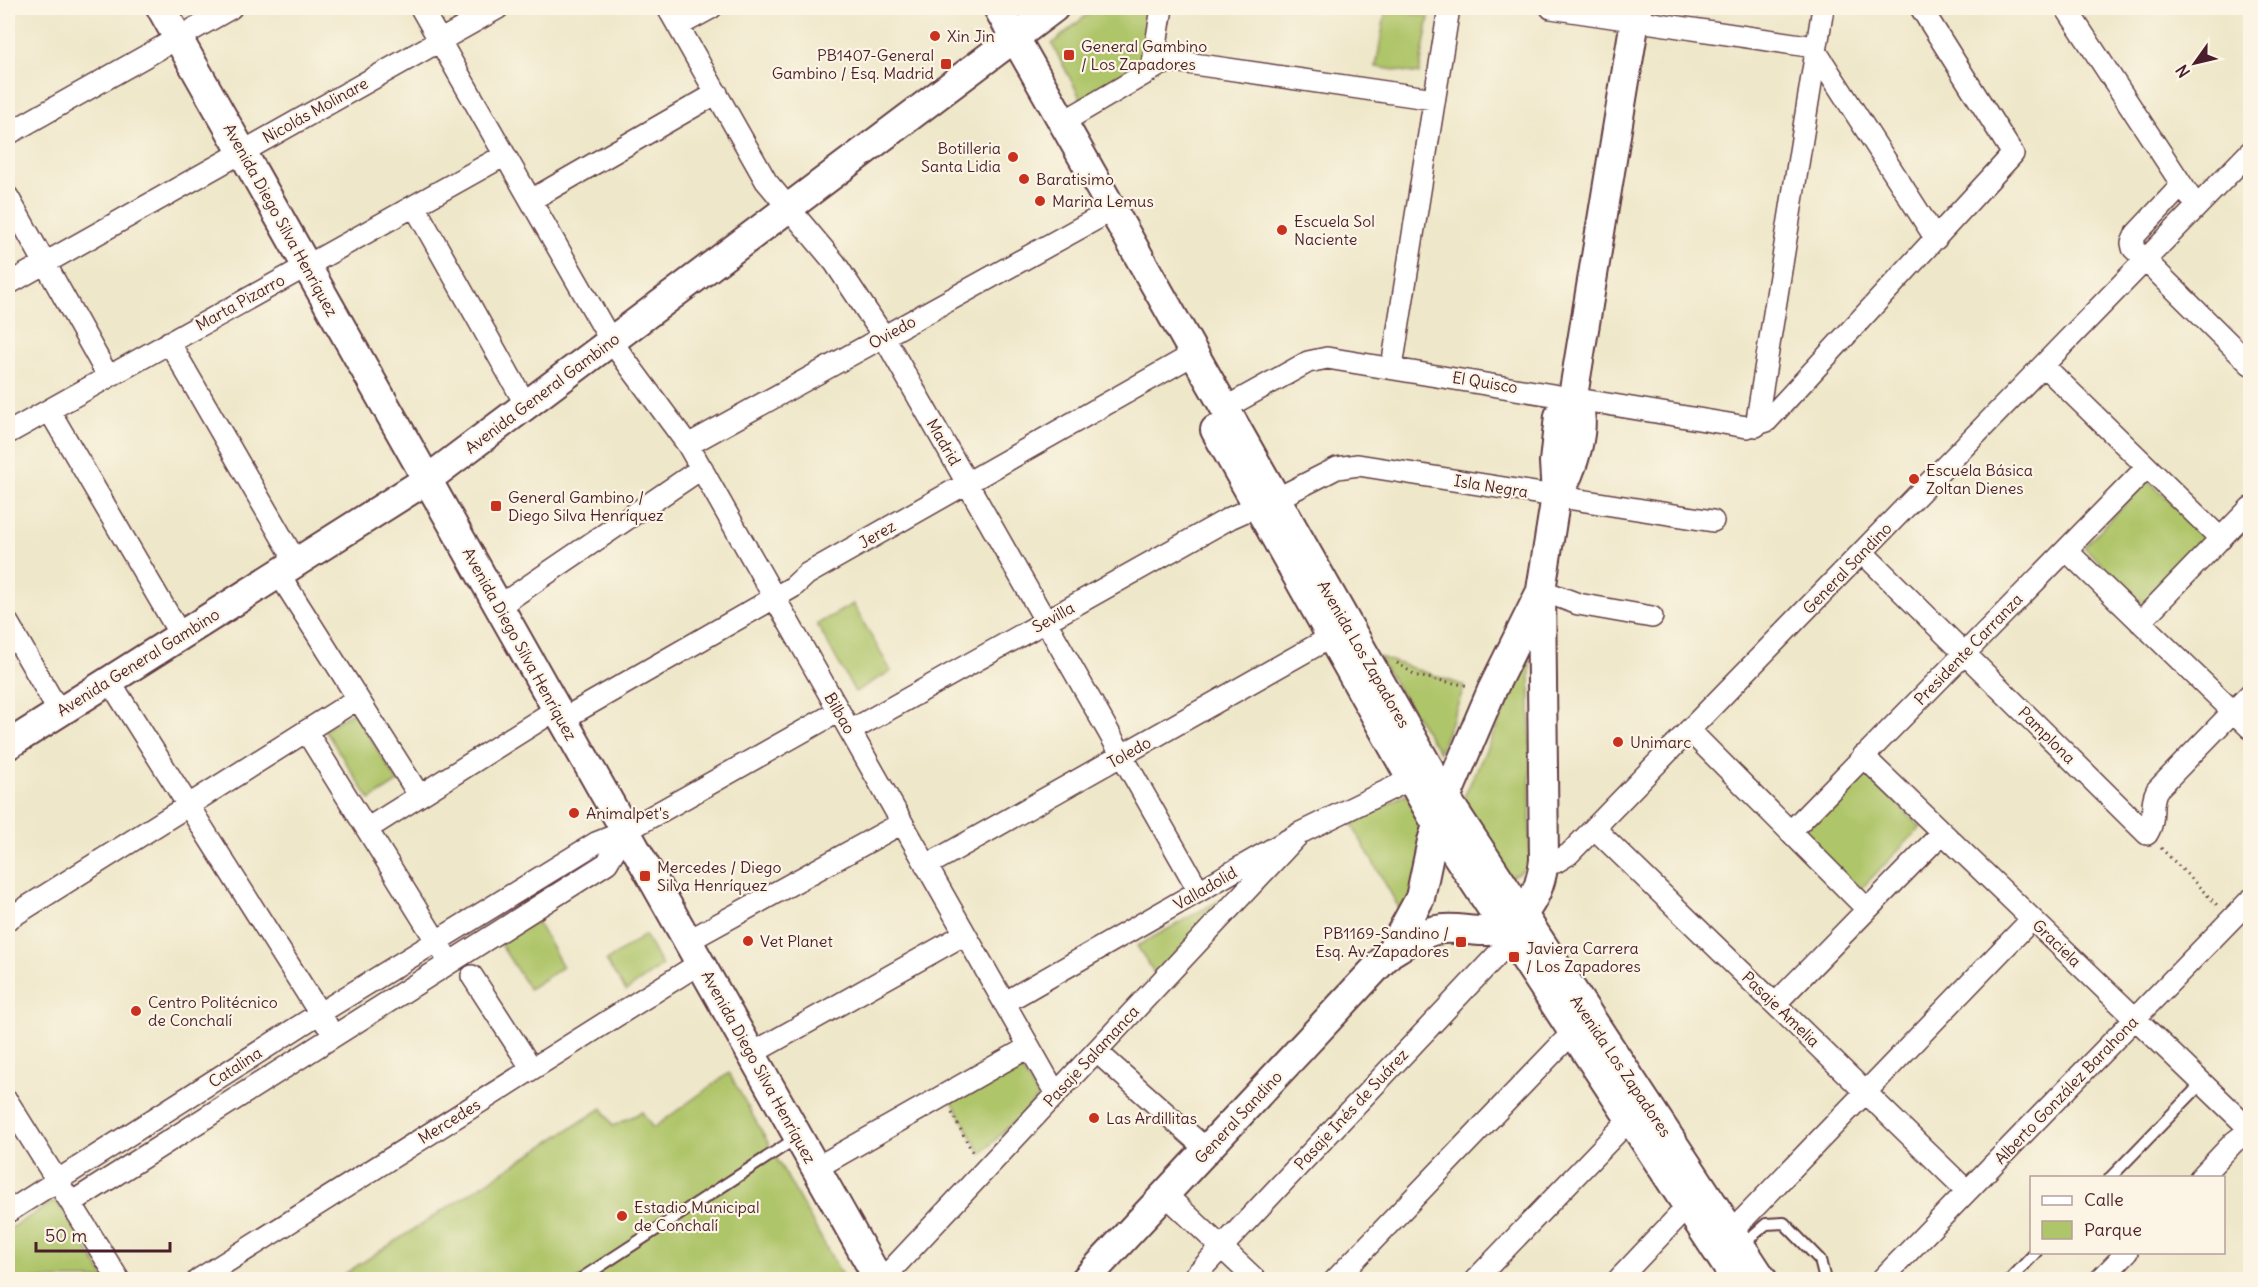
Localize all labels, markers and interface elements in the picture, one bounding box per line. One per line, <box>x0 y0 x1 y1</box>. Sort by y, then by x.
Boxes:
place label: Xin Jin <box>947 26 995 46</box>
marker: Xin Jin <box>928 29 942 43</box>
north arrow <box>2165 33 2225 93</box>
place label: General Gambino / Los Zapadores <box>1081 36 1207 74</box>
place label: PB1407-General Gambino / Esq. Madrid <box>772 45 934 83</box>
marker: General Gambino / Los Zapadores <box>1062 48 1076 62</box>
marker: PB1407-General Gambino / Esq. Madrid <box>939 57 953 71</box>
text: N <box>2171 61 2194 82</box>
street label: Nicolás Molinare <box>259 73 371 147</box>
street label: Avenida Diego Silva Henríquez <box>220 120 343 320</box>
place label: Botilleria Santa Lidia <box>921 138 1001 176</box>
marker: Botilleria Santa Lidia <box>1006 150 1020 164</box>
place label: Baratisimo <box>1036 169 1114 189</box>
marker: Baratisimo <box>1017 172 1031 186</box>
place label: Marina Lemus <box>1052 191 1154 211</box>
marker: Marina Lemus <box>1033 194 1047 208</box>
place label: Escuela Sol Naciente <box>1294 211 1375 249</box>
marker: Escuela Sol Naciente <box>1275 223 1289 237</box>
street label: Marta Pizarro <box>192 269 288 335</box>
street label: Oviedo <box>865 311 919 353</box>
street label: Avenida General Gambino <box>461 328 623 458</box>
street label: El Quisco <box>1451 367 1519 397</box>
street label: Madrid <box>923 415 965 469</box>
place label: Escuela Básica Zoltan Dienes <box>1926 460 2033 498</box>
street label: Isla Negra <box>1453 470 1529 502</box>
marker: Escuela Básica Zoltan Dienes <box>1907 472 1921 486</box>
place label: General Gambino / Diego Silva Henríquez <box>508 487 664 525</box>
marker: General Gambino / Diego Silva Henríquez <box>489 499 503 513</box>
street label: Jerez <box>855 515 899 552</box>
street label: General Sandino <box>1798 518 1896 618</box>
street label: Avenida Diego Silva Henríquez <box>459 544 582 744</box>
street label: Avenida Los Zapadores <box>1314 577 1414 731</box>
street label: Presidente Carranza <box>1910 589 2026 709</box>
street label: Sevilla <box>1028 597 1078 637</box>
street label: Avenida General Gambino <box>53 604 223 720</box>
street label: Bilbao <box>820 689 860 737</box>
street label: Pamplona <box>2014 702 2080 768</box>
street label: Toledo <box>1104 732 1154 772</box>
place label: Unimarc <box>1630 732 1691 752</box>
marker: Unimarc <box>1611 735 1625 749</box>
place label: Animalpet's <box>586 803 669 823</box>
marker: Animalpet's <box>567 806 581 820</box>
place label: Mercedes / Diego Silva Henríquez <box>657 857 781 895</box>
street label: Valladolid <box>1170 862 1240 914</box>
marker: Mercedes / Diego Silva Henríquez <box>638 869 652 883</box>
street label: Graciela <box>2028 915 2086 971</box>
place label: PB1169-Sandino / Esq. Av. Zapadores <box>1315 923 1449 961</box>
place label: Vet Planet <box>760 931 833 951</box>
marker: Vet Planet <box>741 934 755 948</box>
marker: PB1169-Sandino / Esq. Av. Zapadores <box>1454 935 1468 949</box>
place label: Javiera Carrera / Los Zapadores <box>1526 938 1641 976</box>
marker: Javiera Carrera / Los Zapadores <box>1507 950 1521 964</box>
street label: Avenida Diego Silva Henríquez <box>698 967 821 1167</box>
street label: Pasaje Amelia <box>1738 967 1824 1051</box>
street label: Avenida Los Zapadores <box>1566 991 1676 1141</box>
place label: Centro Politécnico de Conchalí <box>148 992 278 1030</box>
street label: Pasaje Salamanca <box>1039 1001 1143 1111</box>
marker: Centro Politécnico de Conchalí <box>129 1004 143 1018</box>
street label: Alberto González Barahona <box>1990 1012 2142 1168</box>
street label: Catalina <box>205 1042 265 1092</box>
street label: Pasaje Inés de Suárez <box>1290 1044 1412 1174</box>
street label: General Sandino <box>1190 1066 1286 1168</box>
street label: Mercedes <box>414 1094 484 1148</box>
place label: Las Ardillitas <box>1106 1108 1197 1128</box>
marker: Las Ardillitas <box>1087 1111 1101 1125</box>
legend <box>2030 1176 2225 1254</box>
text: Calle <box>2084 1188 2124 1211</box>
place label: Estadio Municipal de Conchalí <box>634 1197 760 1235</box>
marker: Estadio Municipal de Conchalí <box>615 1209 629 1223</box>
scale bar <box>36 1215 170 1253</box>
text: Parque <box>2084 1218 2142 1241</box>
text: 50 m <box>45 1224 87 1247</box>

